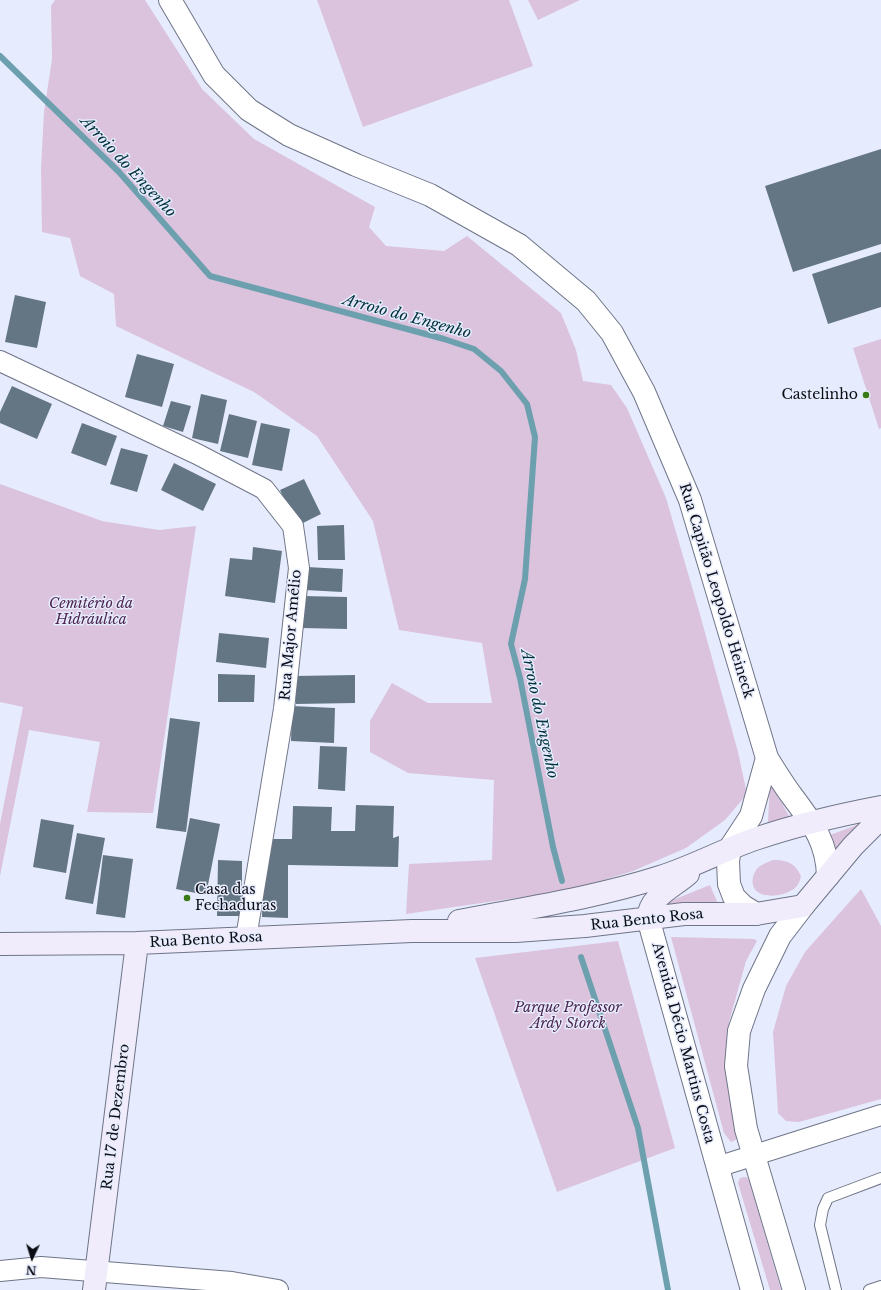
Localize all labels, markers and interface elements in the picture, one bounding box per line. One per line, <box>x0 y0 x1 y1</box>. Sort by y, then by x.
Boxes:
water label: Arroio do Engenho <box>77 113 179 221</box>
water label: Arroio do Engenho <box>341 291 473 343</box>
place label: Castelinho <box>782 387 858 403</box>
marker: Castelinho <box>861 390 871 400</box>
street label: Rua Capitão Leopoldo Heineck <box>675 481 757 701</box>
street label: Rua Major Amélio <box>277 569 305 701</box>
park label: Cemitério da Hidráulica <box>49 596 133 628</box>
water label: Arroio do Engenho <box>517 648 561 780</box>
place label: Casa das Fechaduras <box>195 882 276 914</box>
marker: Casa das Fechaduras <box>182 893 192 903</box>
street label: Rua Bento Rosa <box>590 906 704 934</box>
street label: Rua Bento Rosa <box>149 929 263 951</box>
street label: Avenida Décio Martins Costa <box>648 941 718 1145</box>
park label: Parque Professor Ardy Storck <box>514 1000 622 1032</box>
street label: Rua 17 de Dezembro <box>99 1043 133 1191</box>
north arrow <box>12 1238 52 1278</box>
text: N <box>26 1263 37 1277</box>

